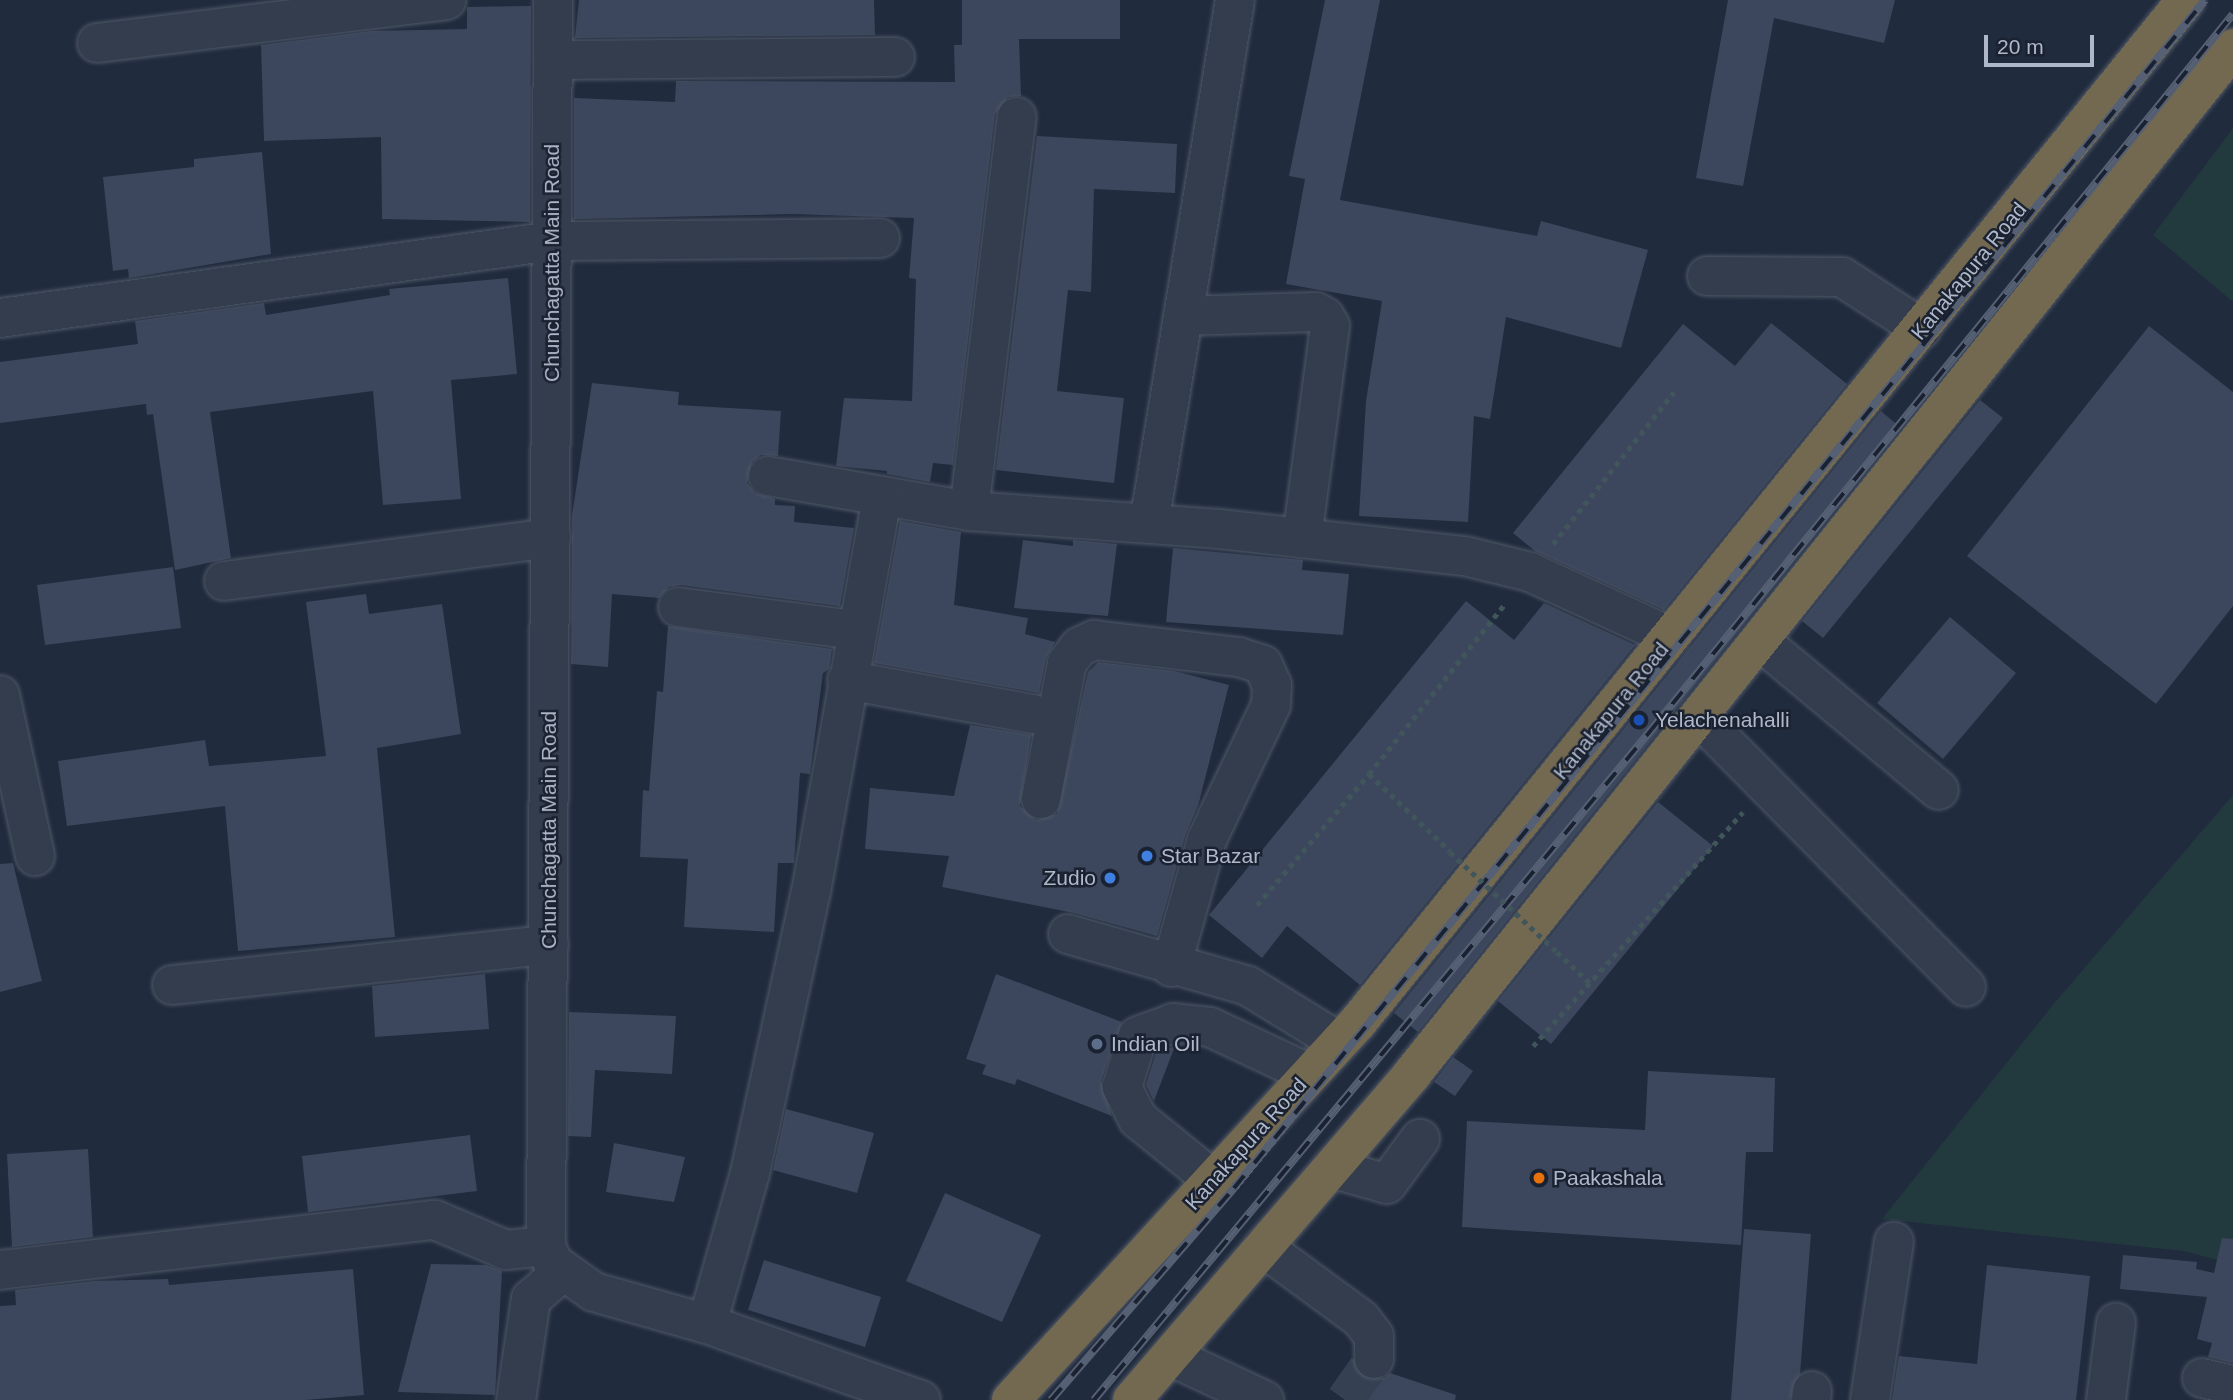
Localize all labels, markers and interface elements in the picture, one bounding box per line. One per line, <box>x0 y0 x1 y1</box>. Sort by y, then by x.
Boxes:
scale bar <box>1988 21 2098 65</box>
text: 20 m <box>1997 35 2044 58</box>
street label: Chunchagatta Main Road <box>539 144 565 382</box>
street label: Kanakapura Road <box>1906 197 2032 345</box>
street label: Kanakapura Road <box>1548 637 1674 785</box>
place label: Yelachenahalli <box>1655 707 1790 733</box>
marker: Yelachenahalli <box>1629 710 1649 730</box>
street label: Chunchagatta Main Road <box>536 711 562 949</box>
place label: Star Bazar <box>1161 843 1260 869</box>
marker: Star Bazar <box>1139 848 1155 864</box>
place label: Zudio <box>1043 865 1096 891</box>
marker: Zudio <box>1102 870 1118 886</box>
place label: Indian Oil <box>1111 1031 1200 1057</box>
marker: Indian Oil <box>1089 1036 1105 1052</box>
street label: Kanakapura Road <box>1180 1073 1312 1215</box>
place label: Paakashala <box>1553 1165 1663 1191</box>
marker: Paakashala <box>1531 1170 1547 1186</box>

